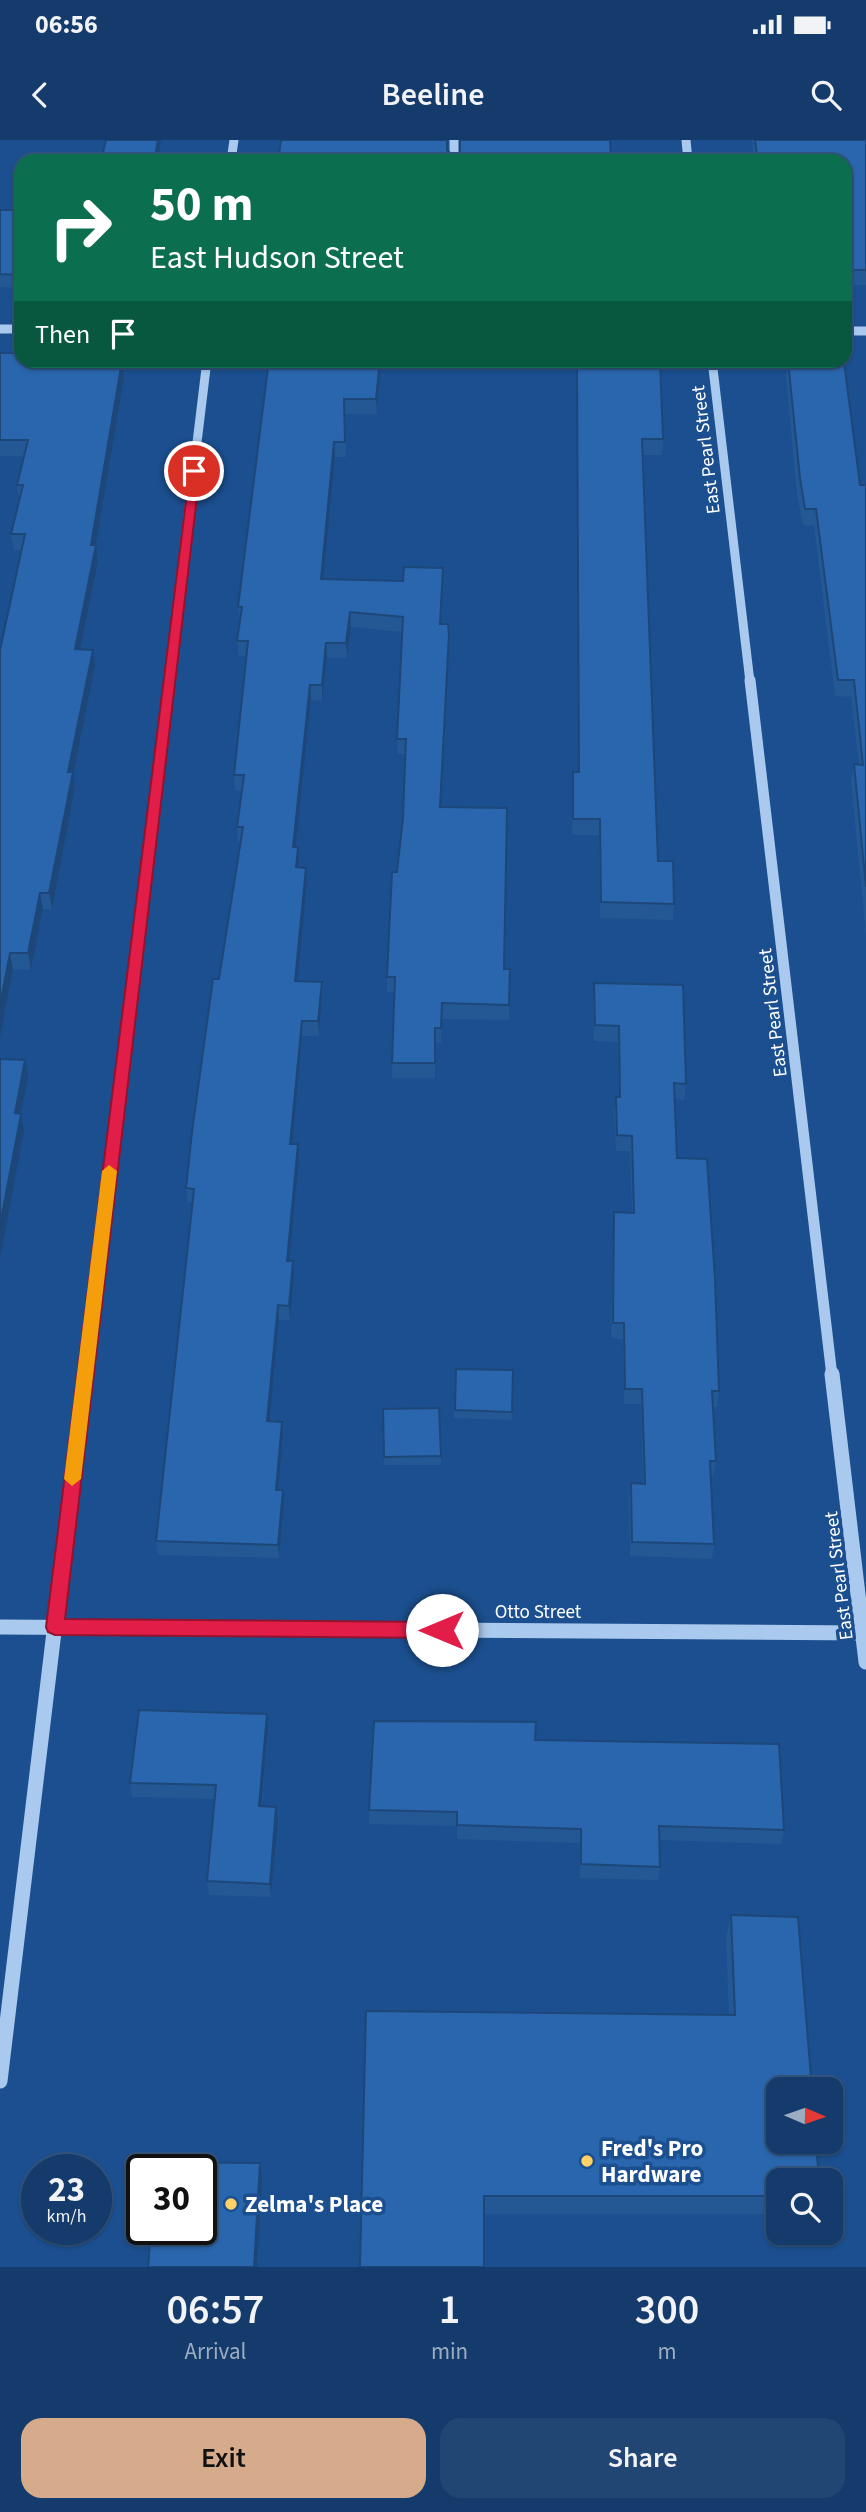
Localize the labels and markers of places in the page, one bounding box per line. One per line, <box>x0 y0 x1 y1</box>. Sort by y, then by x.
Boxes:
pin <box>164 441 224 501</box>
place label: Fred's Pro Hardware <box>601 2132 703 2191</box>
marker: Fred's Pro Hardware <box>579 2153 595 2169</box>
place label: Zelma's Place <box>245 2188 383 2221</box>
marker: Zelma's Place <box>223 2196 239 2212</box>

